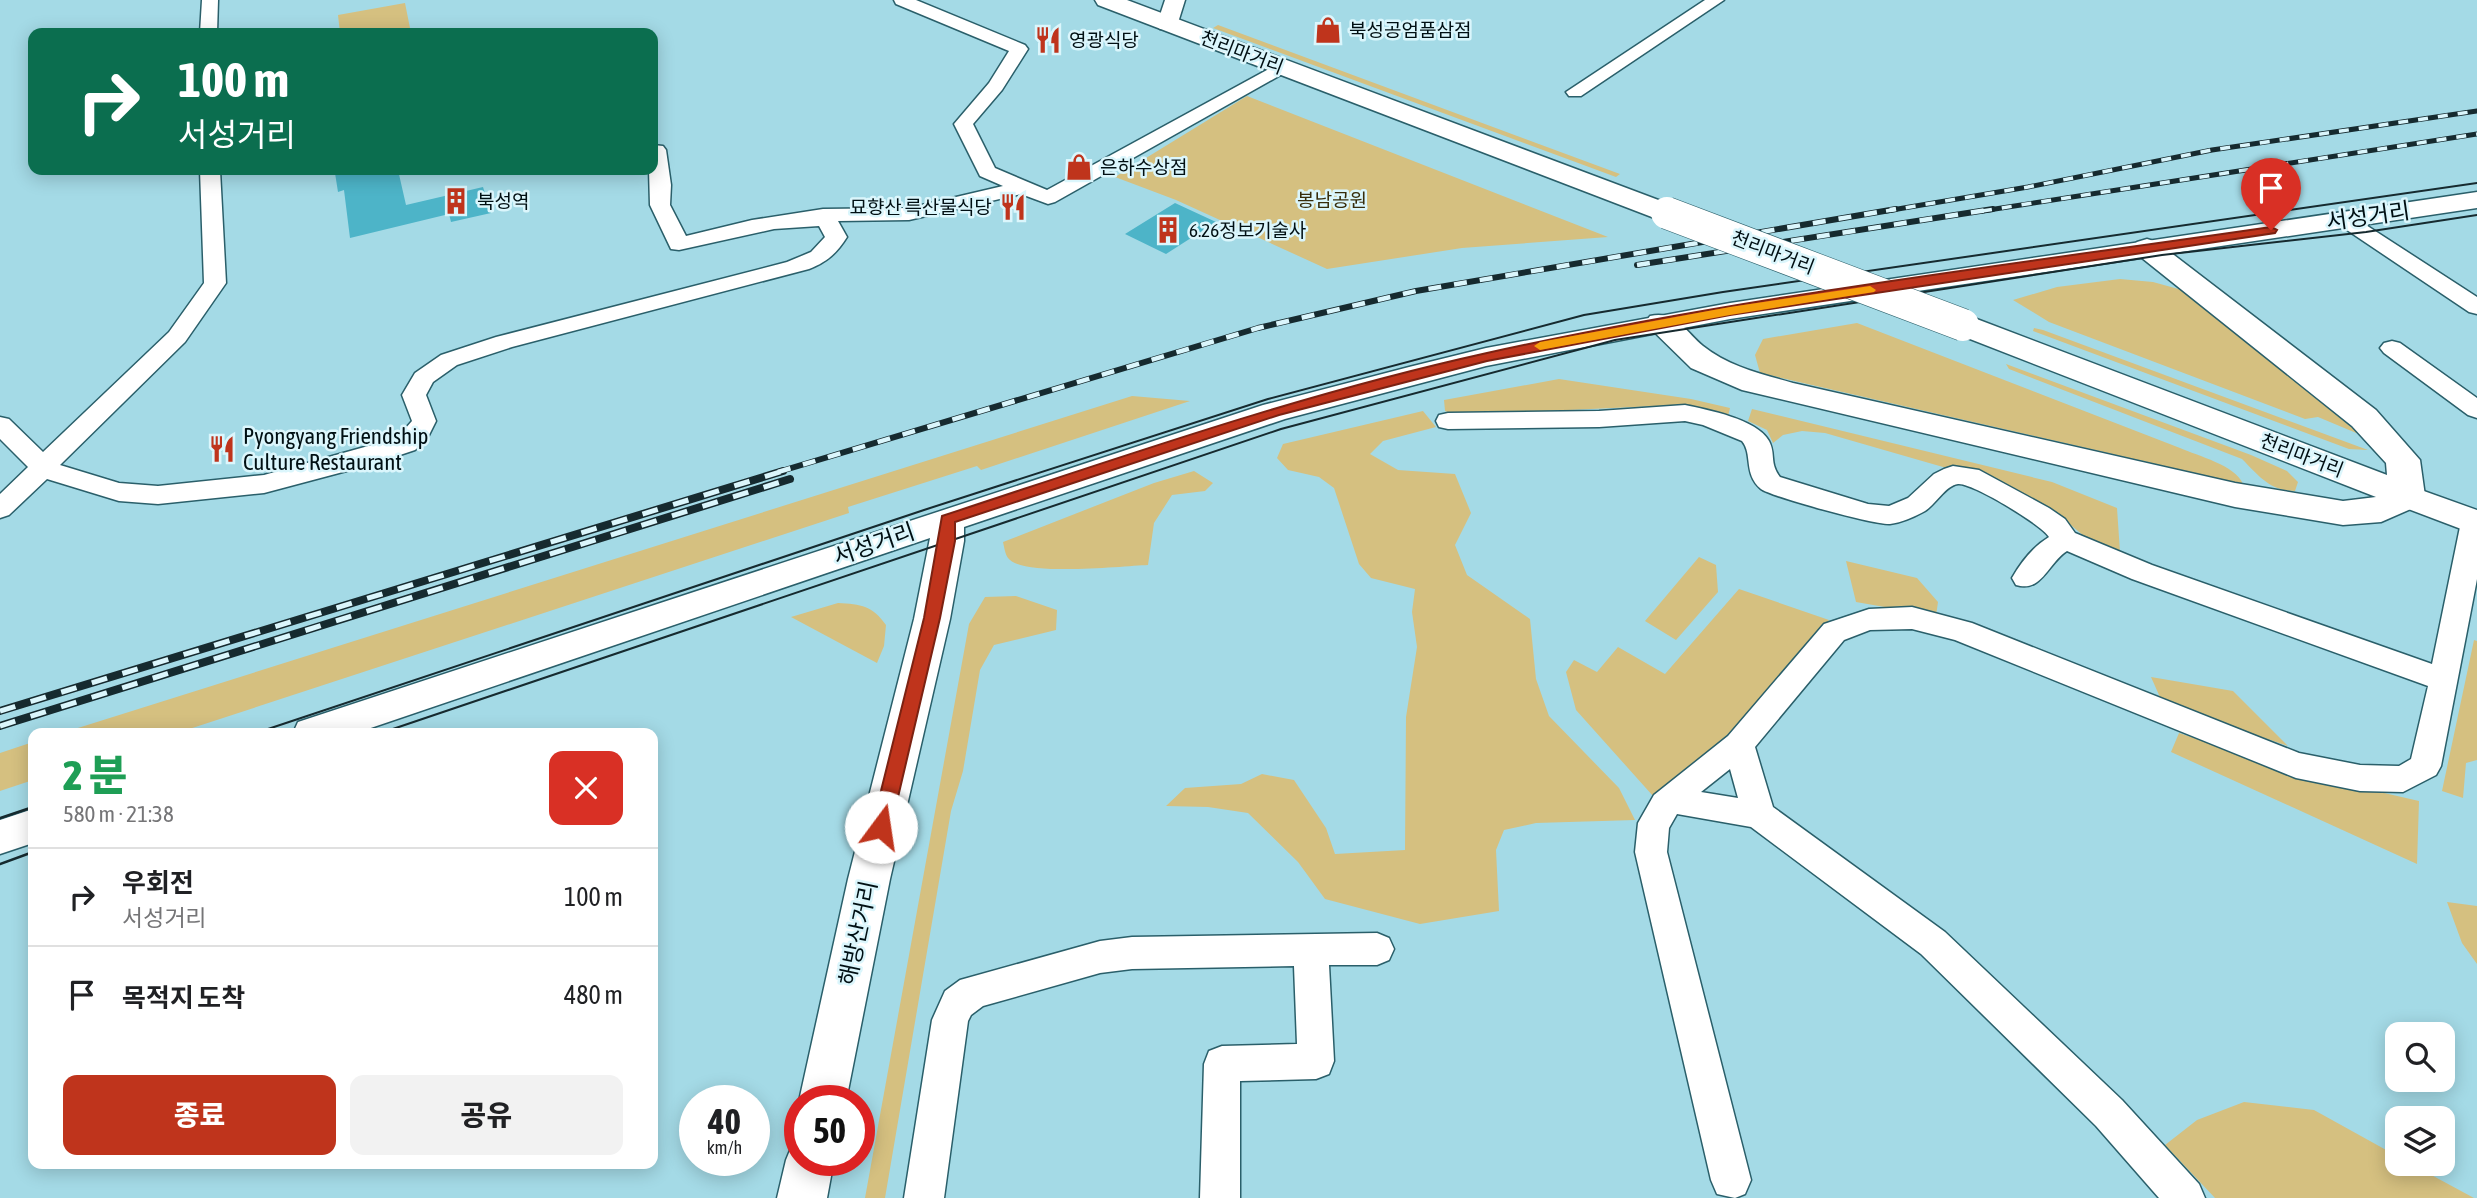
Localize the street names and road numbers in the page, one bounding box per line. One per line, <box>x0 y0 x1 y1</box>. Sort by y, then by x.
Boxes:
street label: 천리마거리 <box>1197 26 1287 78</box>
street label: 서성거리 <box>2324 197 2412 235</box>
street label: 천리마거리 <box>1728 226 1818 278</box>
street label: 천리마거리 <box>2257 429 2347 481</box>
street label: 서성거리 <box>830 518 918 570</box>
street label: 해방산거리 <box>834 879 882 987</box>

